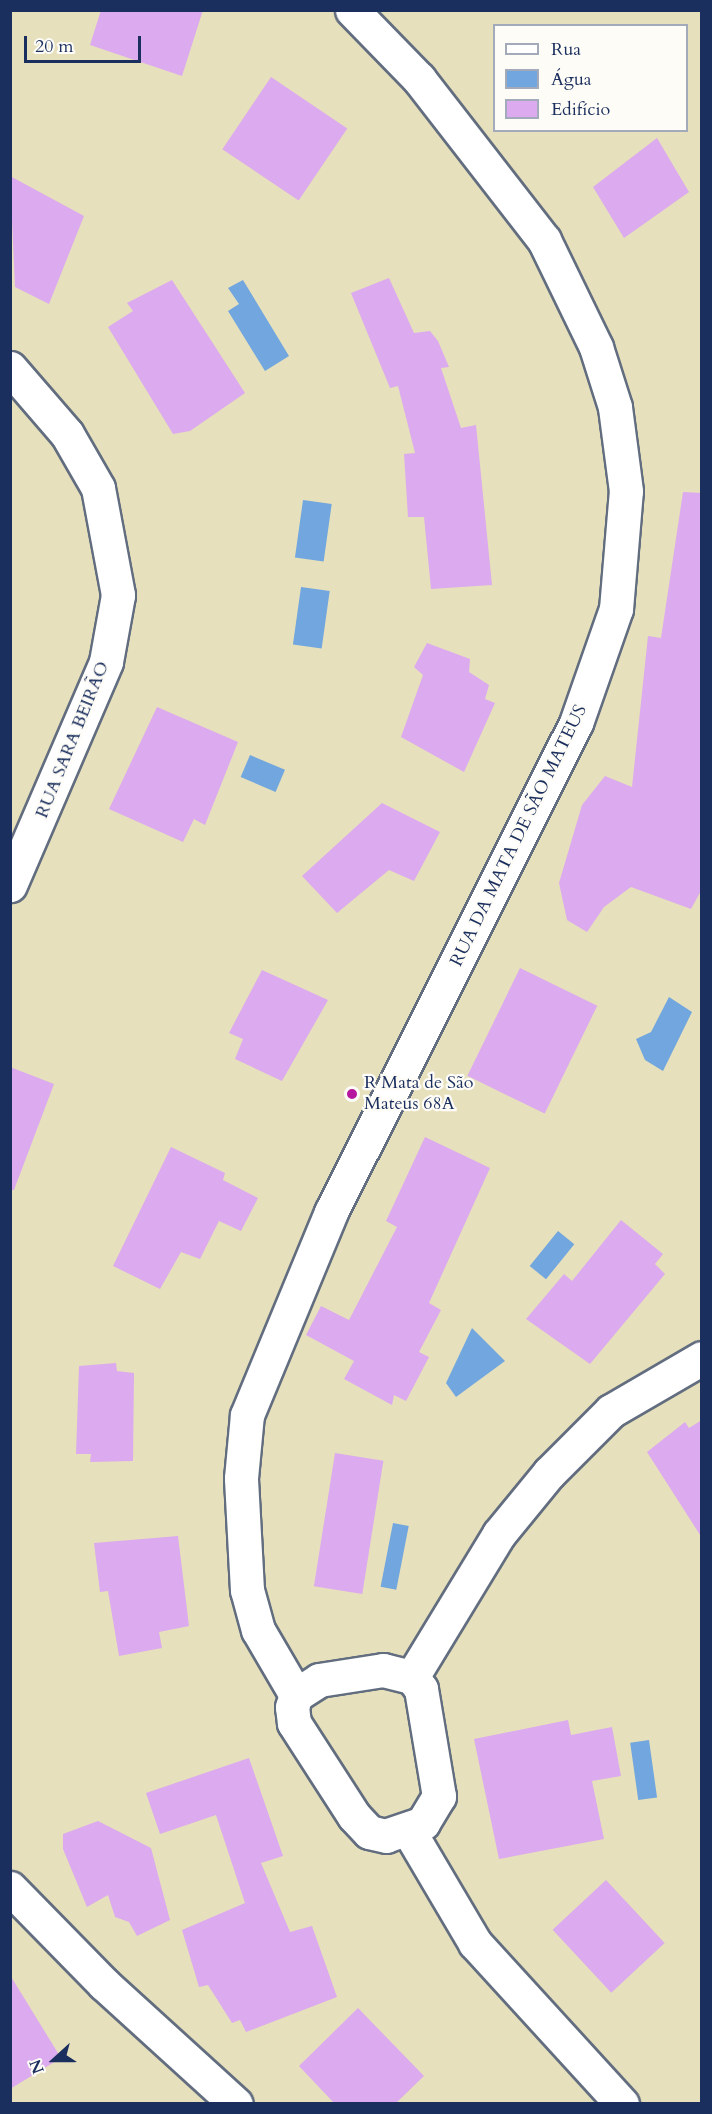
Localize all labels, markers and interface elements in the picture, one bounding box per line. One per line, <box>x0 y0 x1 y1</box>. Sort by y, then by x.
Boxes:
scale bar <box>27 24 144 62</box>
legend <box>493 24 688 132</box>
text: 20 m <box>35 34 74 59</box>
text: Rua <box>551 37 581 62</box>
text: Água <box>551 67 592 92</box>
text: Edifício <box>551 97 610 122</box>
street label: RUA SARA BEIRÃO <box>32 659 114 821</box>
street label: RUA DA MATA DE SÃO MATEUS <box>446 702 592 970</box>
place label: R Mata de São Mateus 68A <box>364 1073 474 1116</box>
marker: R Mata de São Mateus 68A <box>345 1087 359 1101</box>
north arrow <box>24 2030 84 2090</box>
text: N <box>24 2056 50 2077</box>

